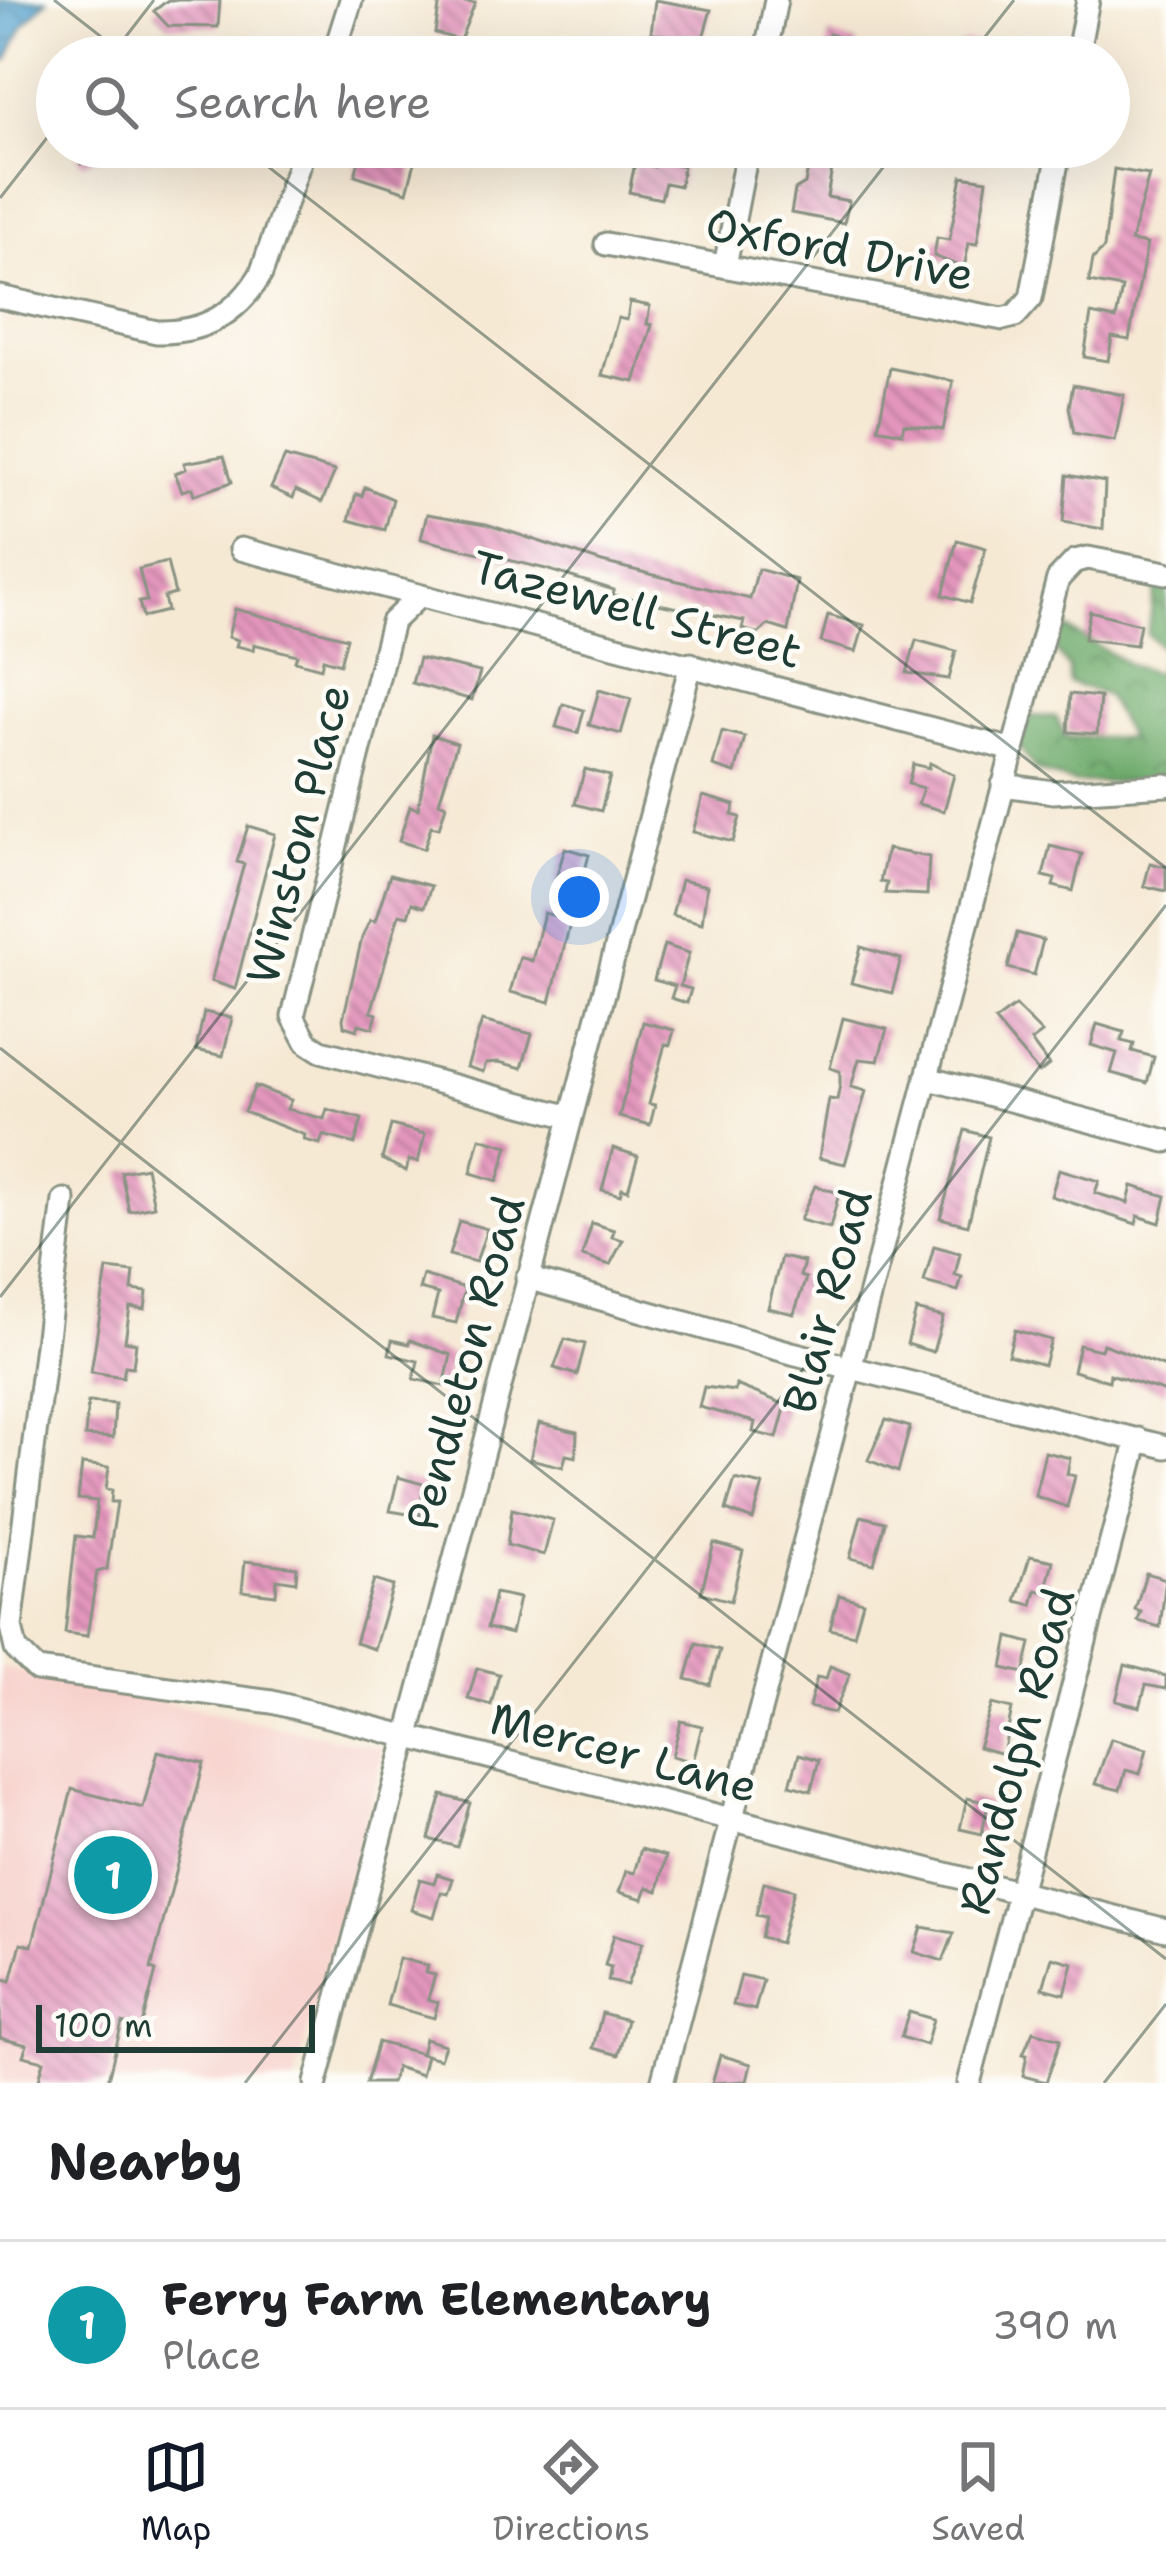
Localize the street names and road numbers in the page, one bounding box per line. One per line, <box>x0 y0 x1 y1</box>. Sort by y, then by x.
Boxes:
street label: Oxford Drive <box>701 194 979 304</box>
street label: Tazewell Street <box>466 536 808 682</box>
street label: Winston Place <box>232 678 364 990</box>
street label: Blair Road <box>768 1182 886 1420</box>
street label: Pendleton Road <box>391 1189 539 1537</box>
street label: Randolph Road <box>944 1581 1088 1921</box>
street label: Mercer Lane <box>484 1688 764 1816</box>

